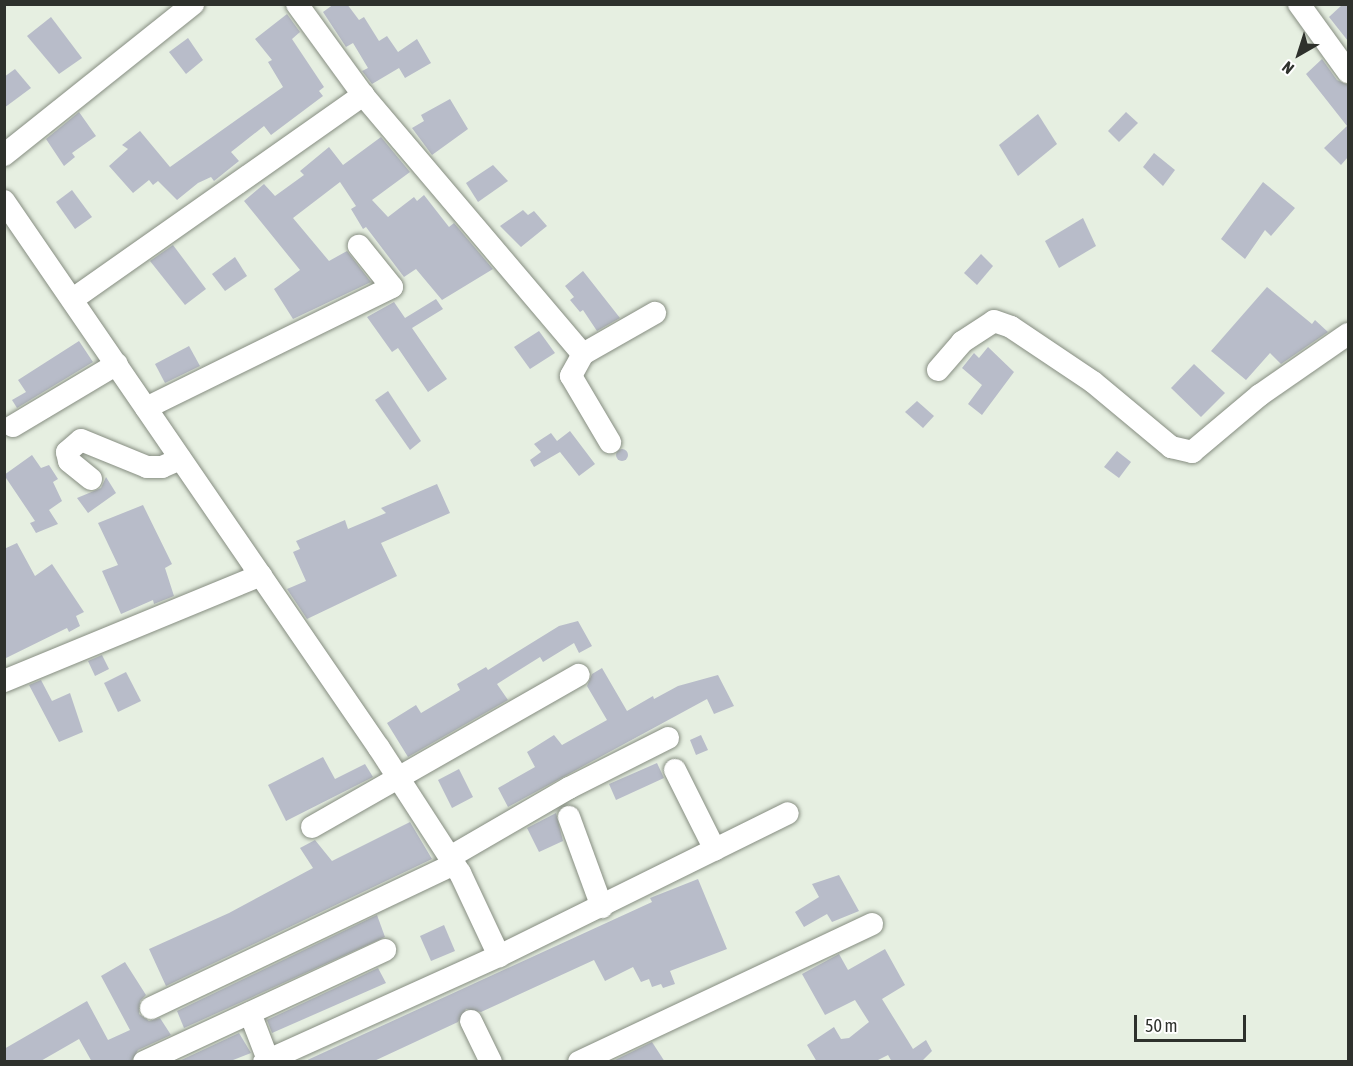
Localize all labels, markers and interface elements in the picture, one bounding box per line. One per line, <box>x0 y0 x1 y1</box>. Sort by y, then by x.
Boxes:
north arrow <box>1269 24 1329 84</box>
text: N <box>1278 58 1297 78</box>
scale bar <box>1137 1003 1250 1041</box>
text: 50 m <box>1145 1015 1177 1036</box>

